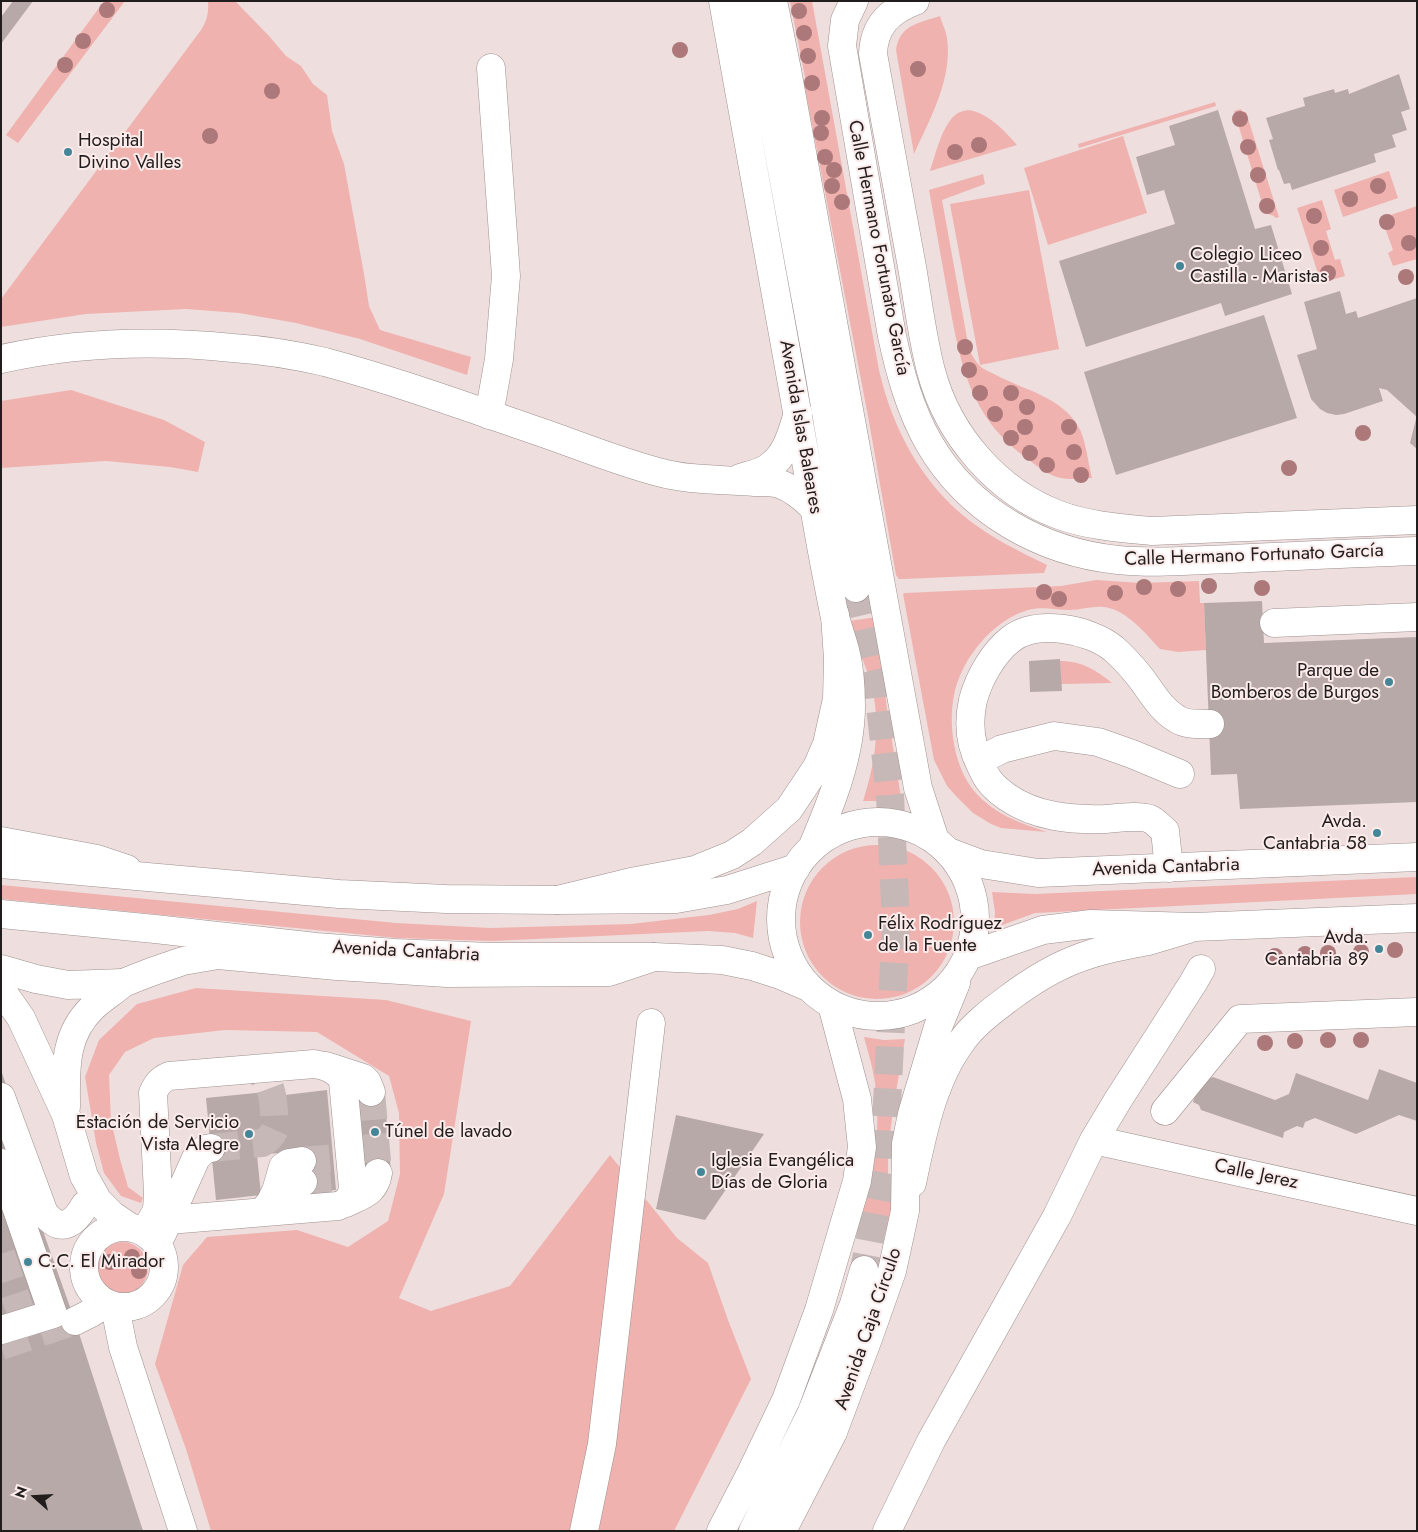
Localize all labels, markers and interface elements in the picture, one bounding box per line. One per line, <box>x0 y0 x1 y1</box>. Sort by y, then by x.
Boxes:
street label: Calle Hermano Fortunato García <box>842 118 914 378</box>
place label: Hospital Divino Valles <box>78 130 181 174</box>
marker: Hospital Divino Valles <box>62 146 74 158</box>
place label: Colegio Liceo Castilla - Maristas <box>1190 244 1328 288</box>
marker: Colegio Liceo Castilla - Maristas <box>1174 260 1186 272</box>
street label: Avenida Islas Baleares <box>773 338 827 516</box>
street label: Calle Hermano Fortunato García <box>1124 540 1384 572</box>
place label: Parque de Bomberos de Burgos <box>1211 660 1379 704</box>
marker: Parque de Bomberos de Burgos <box>1383 676 1395 688</box>
place label: Avda. Cantabria 58 <box>1263 811 1367 855</box>
marker: Avda. Cantabria 58 <box>1371 827 1383 839</box>
street label: Avenida Cantabria <box>1092 854 1240 882</box>
place label: Félix Rodríguez de la Fuente <box>878 913 1002 957</box>
place label: Avda. Cantabria 89 <box>1265 927 1369 971</box>
marker: Félix Rodríguez de la Fuente <box>862 929 874 941</box>
street label: Avenida Cantabria <box>332 937 480 967</box>
marker: Avda. Cantabria 89 <box>1373 943 1385 955</box>
place label: Estación de Servicio Vista Alegre <box>76 1112 239 1156</box>
place label: Túnel de lavado <box>385 1121 512 1143</box>
marker: Túnel de lavado <box>369 1126 381 1138</box>
marker: Estación de Servicio Vista Alegre <box>243 1128 255 1140</box>
place label: Iglesia Evangélica Días de Gloria <box>711 1150 854 1194</box>
street label: Calle Jerez <box>1212 1155 1300 1195</box>
marker: Iglesia Evangélica Días de Gloria <box>695 1166 707 1178</box>
street label: Avenida Caja Círculo <box>831 1245 907 1413</box>
place label: C.C. El Mirador <box>38 1251 165 1273</box>
marker: C.C. El Mirador <box>22 1256 34 1268</box>
north arrow <box>10 1472 60 1522</box>
text: N <box>10 1484 32 1501</box>

